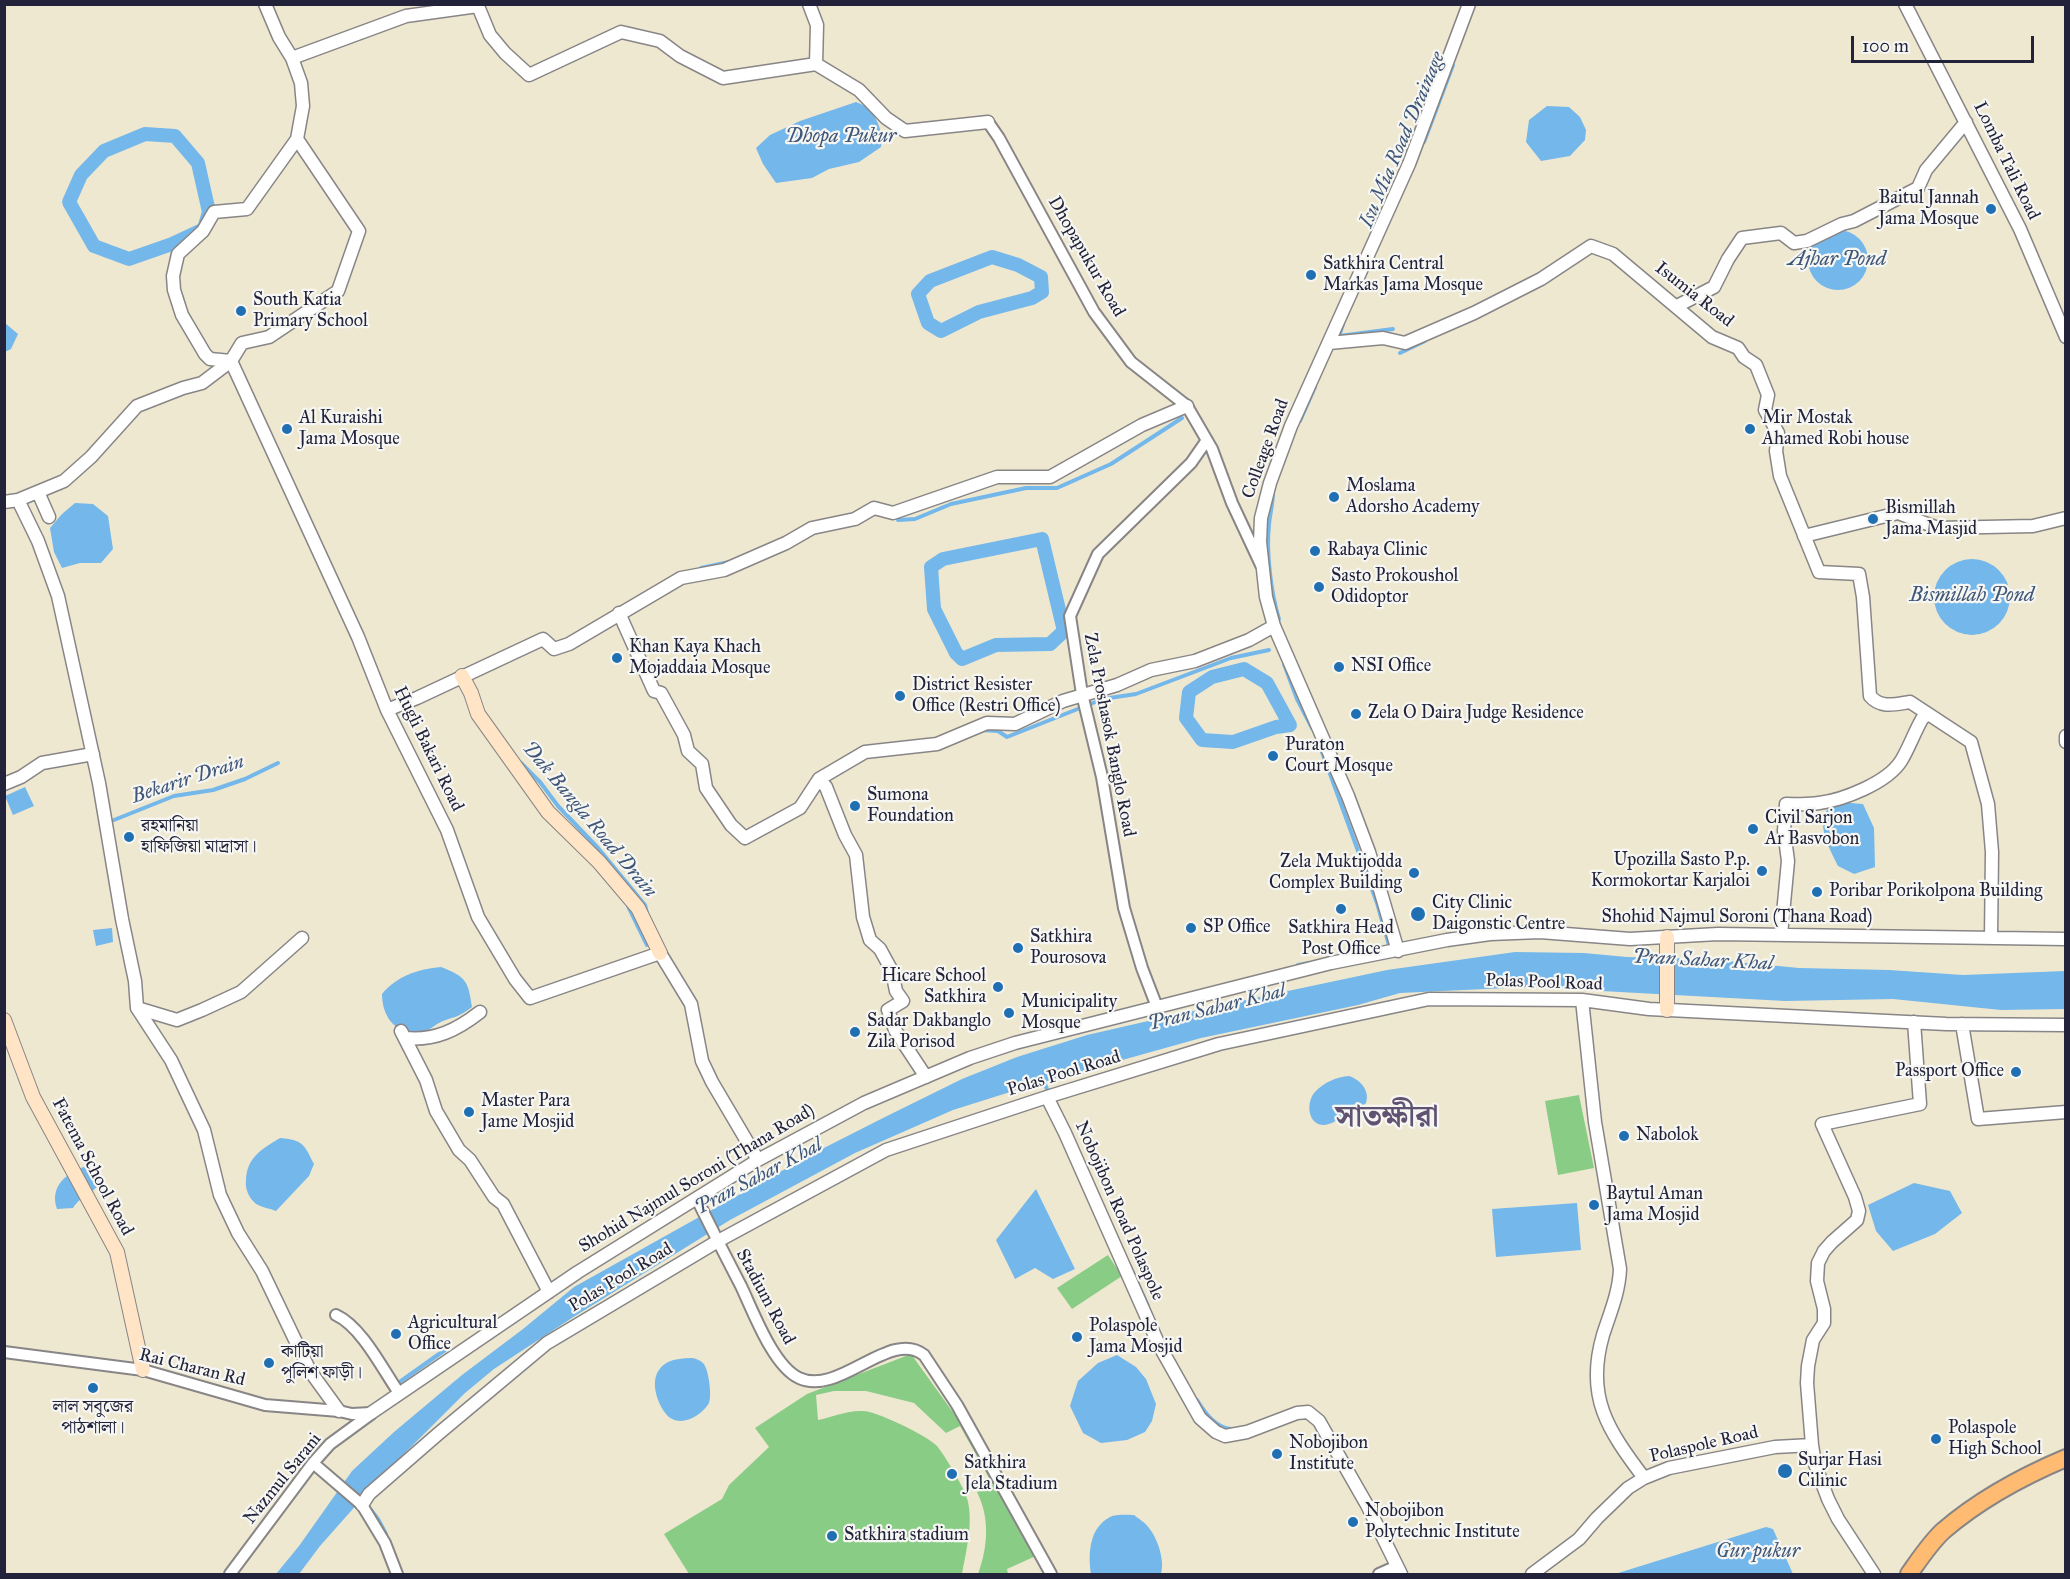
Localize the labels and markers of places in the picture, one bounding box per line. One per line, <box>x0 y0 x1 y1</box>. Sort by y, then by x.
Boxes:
place label: Baitul Jannah Jama Mosque <box>1878 188 1979 230</box>
marker: Baitul Jannah Jama Mosque <box>1984 202 1998 216</box>
place label: Satkhira Central Markas Jama Mosque <box>1323 254 1483 296</box>
marker: Satkhira Central Markas Jama Mosque <box>1304 268 1318 282</box>
place label: South Katia Primary School <box>253 290 368 332</box>
marker: South Katia Primary School <box>234 304 248 318</box>
place label: Al Kuraishi Jama Mosque <box>299 408 400 450</box>
place label: Mir Mostak Ahamed Robi house <box>1762 408 1909 450</box>
marker: Al Kuraishi Jama Mosque <box>280 422 294 436</box>
marker: Mir Mostak Ahamed Robi house <box>1743 422 1757 436</box>
place label: Moslama Adorsho Academy <box>1346 476 1480 518</box>
marker: Moslama Adorsho Academy <box>1327 490 1341 504</box>
place label: Bismillah Jama Masjid <box>1885 498 1977 540</box>
marker: Bismillah Jama Masjid <box>1866 512 1880 526</box>
place label: Rabaya Clinic <box>1327 540 1428 562</box>
marker: Rabaya Clinic <box>1308 544 1322 558</box>
place label: Sasto Prokoushol Odidoptor <box>1331 566 1458 608</box>
marker: Sasto Prokoushol Odidoptor <box>1312 580 1326 594</box>
place label: Khan Kaya Khach Mojaddaia Mosque <box>629 637 770 680</box>
marker: Khan Kaya Khach Mojaddaia Mosque <box>610 651 624 665</box>
place label: NSI Office <box>1351 656 1431 678</box>
marker: NSI Office <box>1332 660 1346 674</box>
place label: District Resister Office (Restri Office) <box>912 675 1061 718</box>
marker: District Resister Office (Restri Office) <box>893 689 907 703</box>
place label: Zela O Daira Judge Residence <box>1368 703 1584 725</box>
marker: Zela O Daira Judge Residence <box>1349 707 1363 721</box>
place label: Puraton Court Mosque <box>1285 735 1393 777</box>
marker: Puraton Court Mosque <box>1266 749 1280 763</box>
place label: Sumona Foundation <box>867 785 954 828</box>
marker: Sumona Foundation <box>848 799 862 813</box>
place label: Civil Sarjon Ar Basvobon <box>1765 808 1859 850</box>
place label: রহমানিয়া হাফিজিয়া মাদ্রাসা। <box>141 816 257 858</box>
marker: Civil Sarjon Ar Basvobon <box>1746 822 1760 836</box>
marker: রহমানিয়া হাফিজিয়া মাদ্রাসা। <box>122 830 136 844</box>
place label: Upozilla Sasto P.p. Kormokortar Karjaloi <box>1591 850 1750 892</box>
place label: Zela Muktijodda Complex Building <box>1269 852 1402 894</box>
marker: Upozilla Sasto P.p. Kormokortar Karjaloi <box>1755 864 1769 878</box>
marker: Zela Muktijodda Complex Building <box>1407 866 1421 880</box>
place label: Poribar Porikolpona Building <box>1829 881 2042 903</box>
marker: Poribar Porikolpona Building <box>1810 885 1824 899</box>
place label: City Clinic Daigonstic Centre <box>1432 893 1565 936</box>
marker: Satkhira Head Post Office <box>1334 902 1348 916</box>
marker: City Clinic Daigonstic Centre <box>1409 905 1427 923</box>
place label: SP Office <box>1203 917 1271 939</box>
place label: Satkhira Head Post Office <box>1288 918 1394 960</box>
marker: SP Office <box>1184 921 1198 935</box>
place label: Satkhira Pourosova <box>1030 927 1106 970</box>
marker: Satkhira Pourosova <box>1011 941 1025 955</box>
place label: Hicare School Satkhira <box>881 966 986 1008</box>
marker: Hicare School Satkhira <box>991 980 1005 994</box>
place label: Municipality Mosque <box>1021 992 1117 1034</box>
marker: Municipality Mosque <box>1002 1006 1016 1020</box>
place label: Sadar Dakbanglo Zila Porisod <box>867 1011 991 1054</box>
marker: Sadar Dakbanglo Zila Porisod <box>848 1025 862 1039</box>
place label: Passport Office <box>1895 1061 2004 1083</box>
marker: Passport Office <box>2009 1065 2023 1079</box>
place label: Master Para Jame Mosjid <box>481 1091 574 1134</box>
marker: Master Para Jame Mosjid <box>462 1105 476 1119</box>
place label: Nabolok <box>1636 1125 1699 1147</box>
marker: Nabolok <box>1617 1129 1631 1143</box>
place label: Baytul Aman Jama Mosjid <box>1606 1184 1703 1226</box>
marker: Baytul Aman Jama Mosjid <box>1587 1198 1601 1212</box>
place label: Agricultural Office <box>408 1313 497 1356</box>
place label: Polaspole Jama Mosjid <box>1089 1316 1182 1358</box>
marker: Agricultural Office <box>389 1327 403 1341</box>
marker: Polaspole Jama Mosjid <box>1070 1330 1084 1344</box>
place label: কাটিয়া পুলিশ ফাড়ী। <box>281 1342 362 1384</box>
marker: কাটিয়া পুলিশ ফাড়ী। <box>262 1356 276 1370</box>
marker: লাল সবুজের পাঠশালা। <box>86 1381 100 1395</box>
place label: লাল সবুজের পাঠশালা। <box>53 1397 133 1440</box>
place label: Polaspole High School <box>1948 1418 2042 1460</box>
marker: Polaspole High School <box>1929 1432 1943 1446</box>
place label: Nobojibon Institute <box>1289 1433 1368 1476</box>
marker: Nobojibon Institute <box>1270 1447 1284 1461</box>
place label: Surjar Hasi Cilinic <box>1798 1450 1882 1492</box>
place label: Satkhira Jela Stadium <box>964 1453 1058 1496</box>
marker: Surjar Hasi Cilinic <box>1776 1462 1794 1480</box>
marker: Satkhira Jela Stadium <box>945 1467 959 1481</box>
place label: Nobojibon Polytechnic Institute <box>1365 1501 1520 1544</box>
marker: Nobojibon Polytechnic Institute <box>1346 1515 1360 1529</box>
place label: Satkhira stadium <box>844 1525 969 1547</box>
marker: Satkhira stadium <box>825 1529 839 1543</box>

